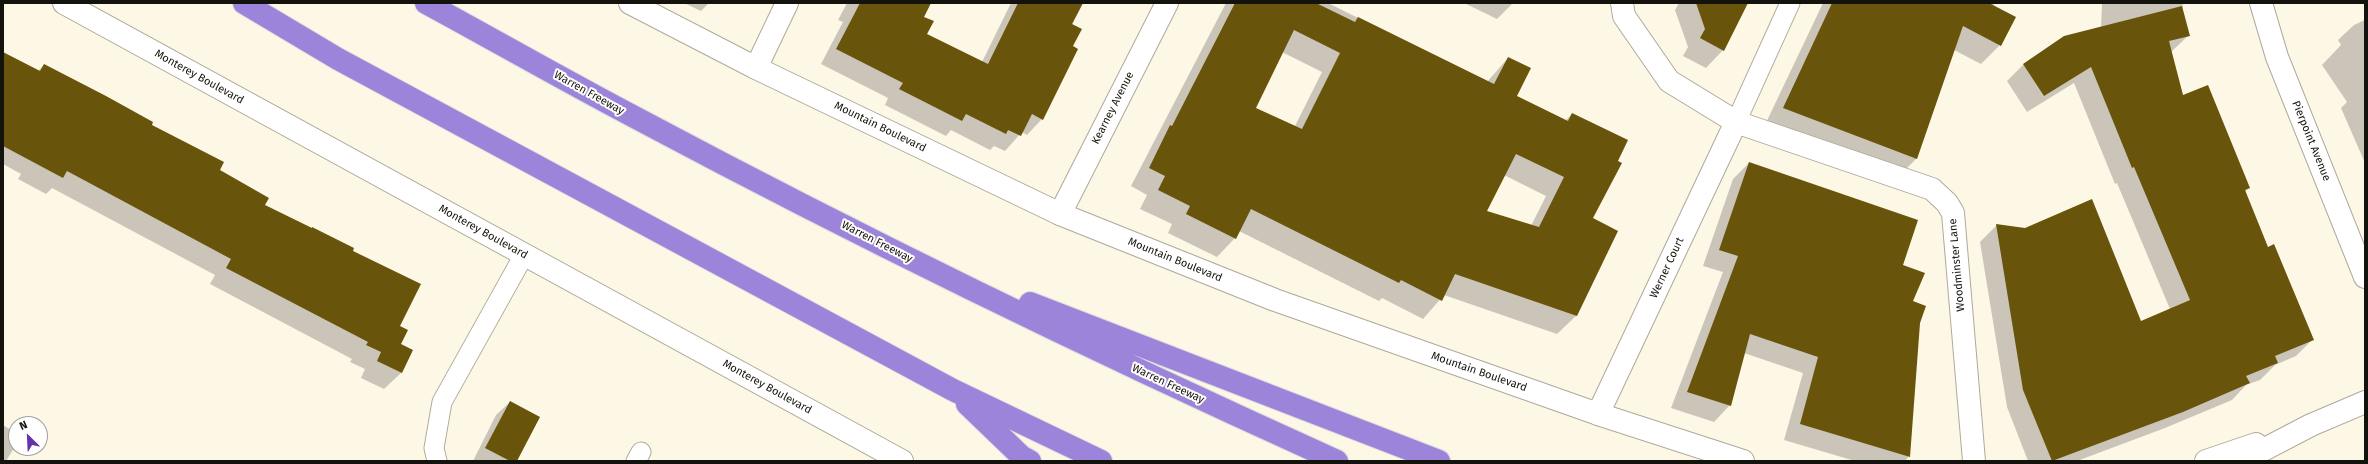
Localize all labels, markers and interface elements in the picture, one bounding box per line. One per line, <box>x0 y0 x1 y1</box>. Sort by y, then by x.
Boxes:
street label: Monterey Boulevard <box>152 47 246 107</box>
street label: Warren Freeway <box>552 68 626 118</box>
street label: Kearney Avenue <box>1089 70 1137 146</box>
street label: Mountain Boulevard <box>832 99 928 155</box>
street label: Pierpoint Avenue <box>2289 99 2333 183</box>
street label: Monterey Boulevard <box>436 202 530 262</box>
street label: Warren Freeway <box>839 218 915 266</box>
street label: Woodminster Lane <box>1946 218 1968 312</box>
street label: Mountain Boulevard <box>1126 235 1224 285</box>
street label: Werner Court <box>1647 235 1687 301</box>
street label: Mountain Boulevard <box>1429 349 1529 395</box>
street label: Monterey Boulevard <box>720 357 814 417</box>
street label: Warren Freeway <box>1130 362 1206 406</box>
north arrow <box>8 416 48 456</box>
text: N <box>17 418 29 433</box>

